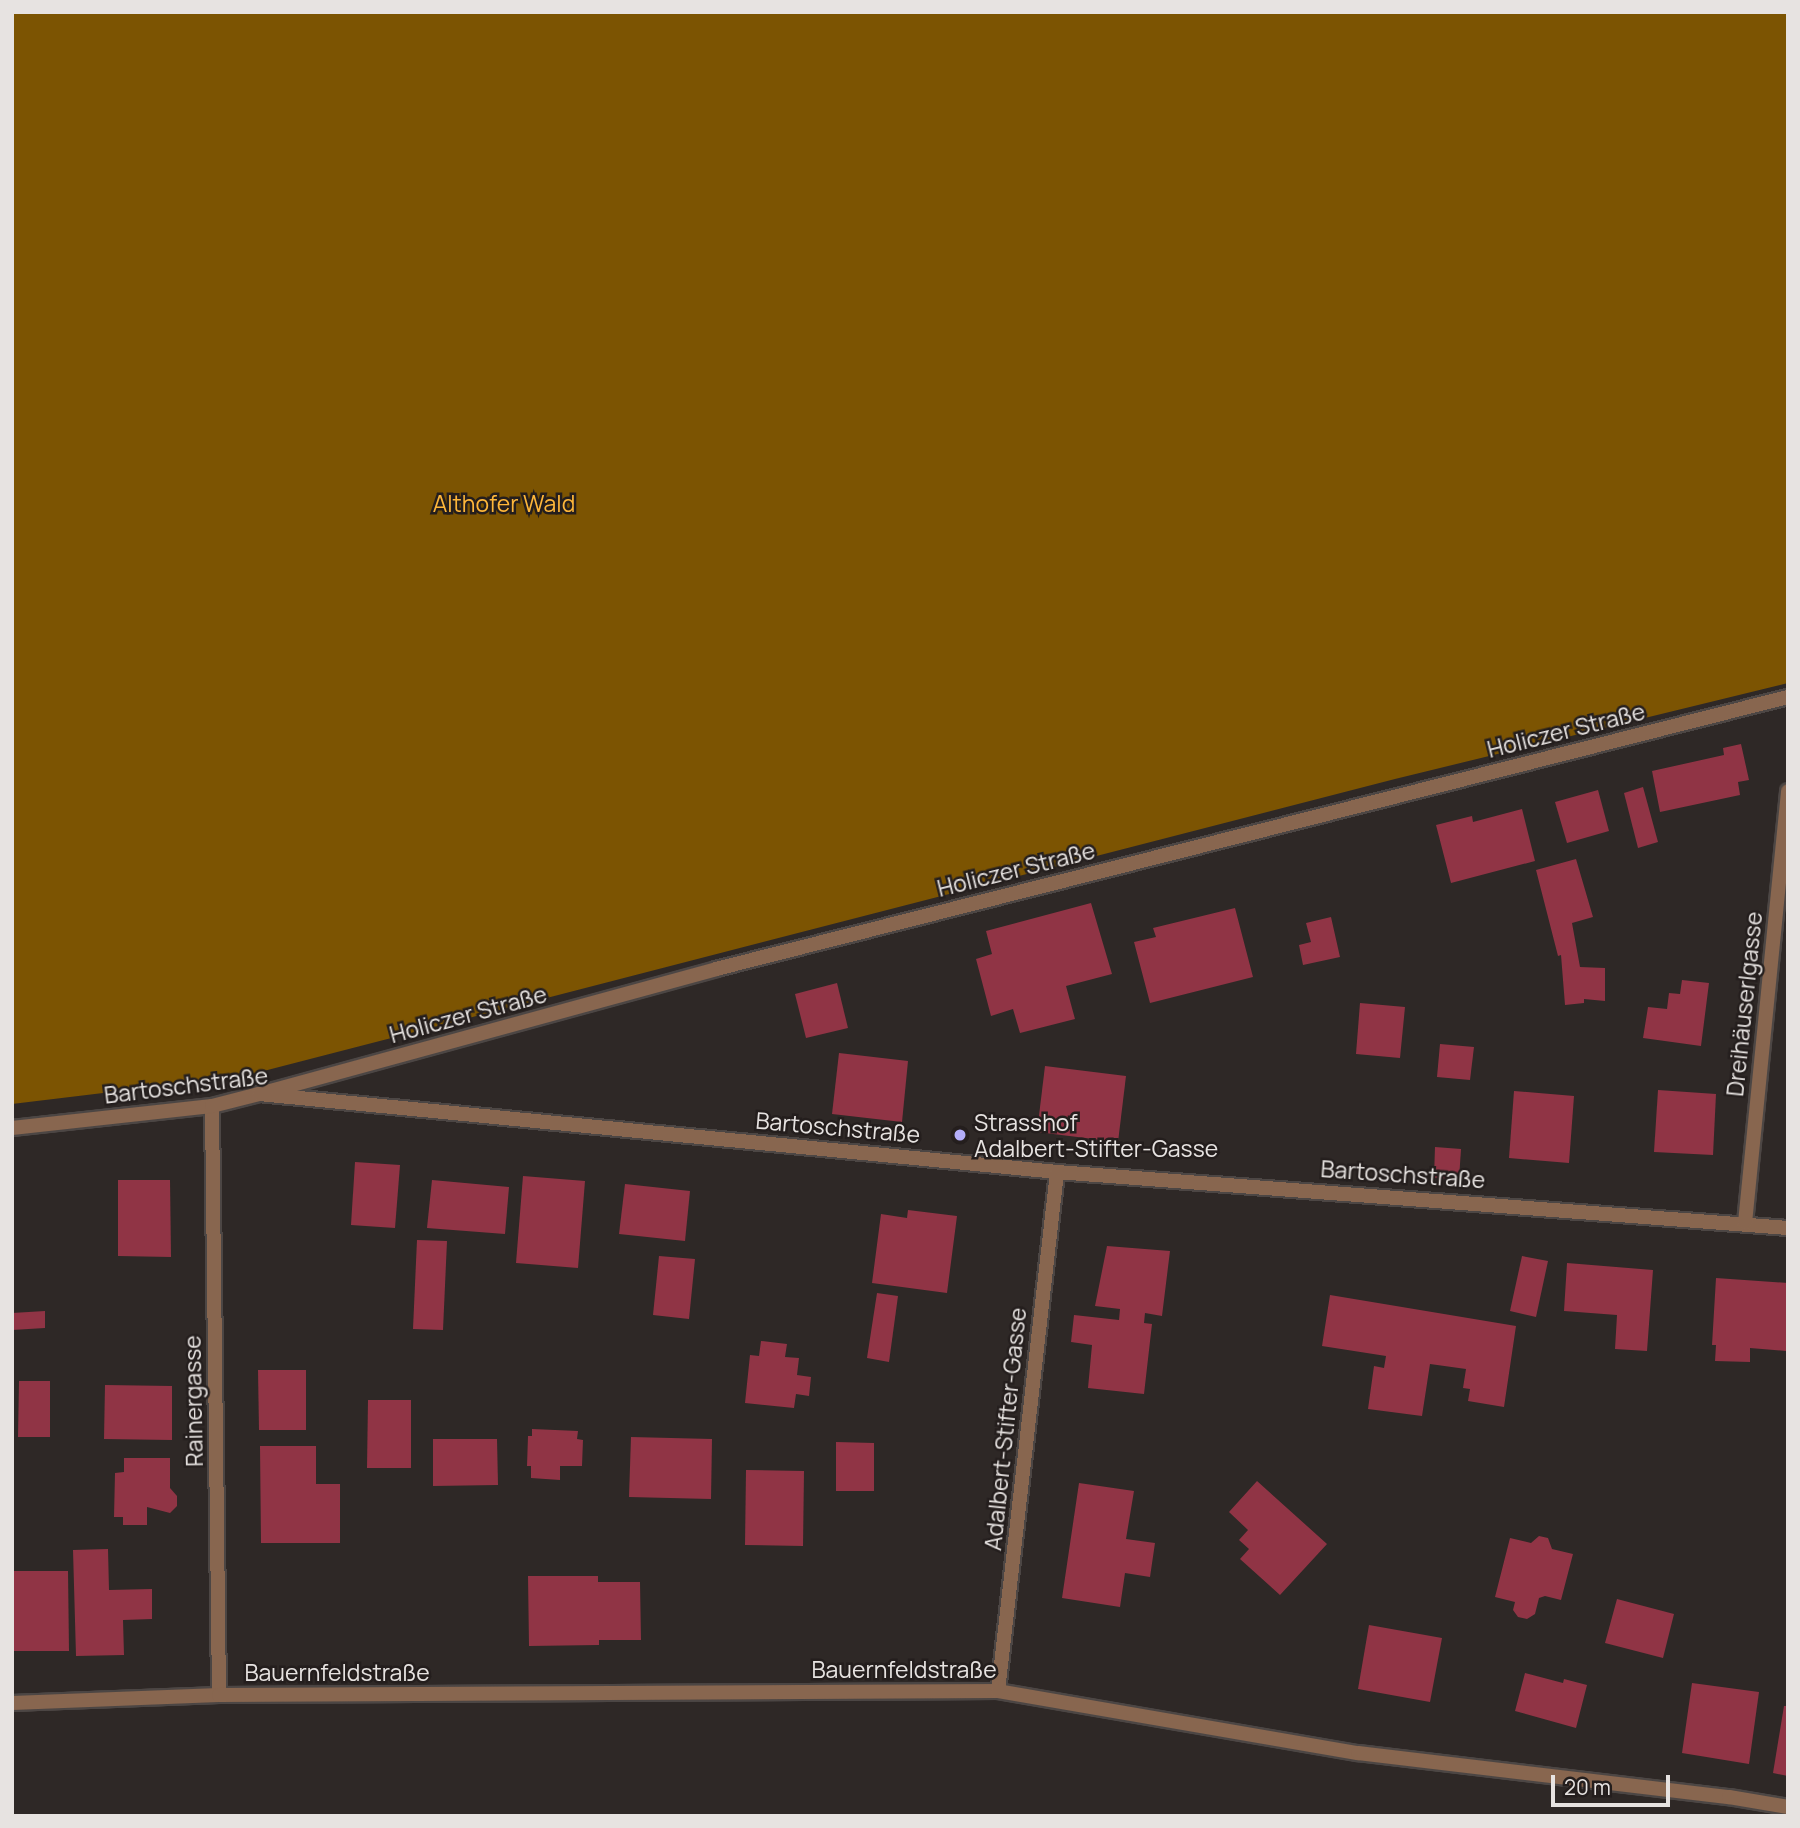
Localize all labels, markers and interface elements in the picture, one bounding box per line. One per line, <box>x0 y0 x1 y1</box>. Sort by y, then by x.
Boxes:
park label: Althofer Wald <box>433 489 575 517</box>
street label: Holiczer Straße <box>1484 697 1648 763</box>
street label: Holiczer Straße <box>934 836 1098 902</box>
street label: Dreihäuserlgasse <box>1721 910 1767 1098</box>
street label: Holiczer Straße <box>386 980 550 1048</box>
street label: Bartoschstraße <box>102 1061 270 1109</box>
street label: Bartoschstraße <box>755 1106 921 1148</box>
place label: Strasshof Adalbert-Stifter-Gasse <box>974 1108 1218 1162</box>
marker: Strasshof Adalbert-Stifter-Gasse <box>952 1127 968 1143</box>
street label: Bartoschstraße <box>1320 1154 1486 1194</box>
street label: Adalbert-Stifter-Gasse <box>979 1306 1031 1552</box>
street label: Rainergasse <box>178 1335 208 1467</box>
street label: Bauernfeldstraße <box>811 1655 997 1683</box>
street label: Bauernfeldstraße <box>244 1658 430 1686</box>
scale bar <box>1555 1762 1674 1806</box>
text: 20 m <box>1564 1773 1611 1801</box>

